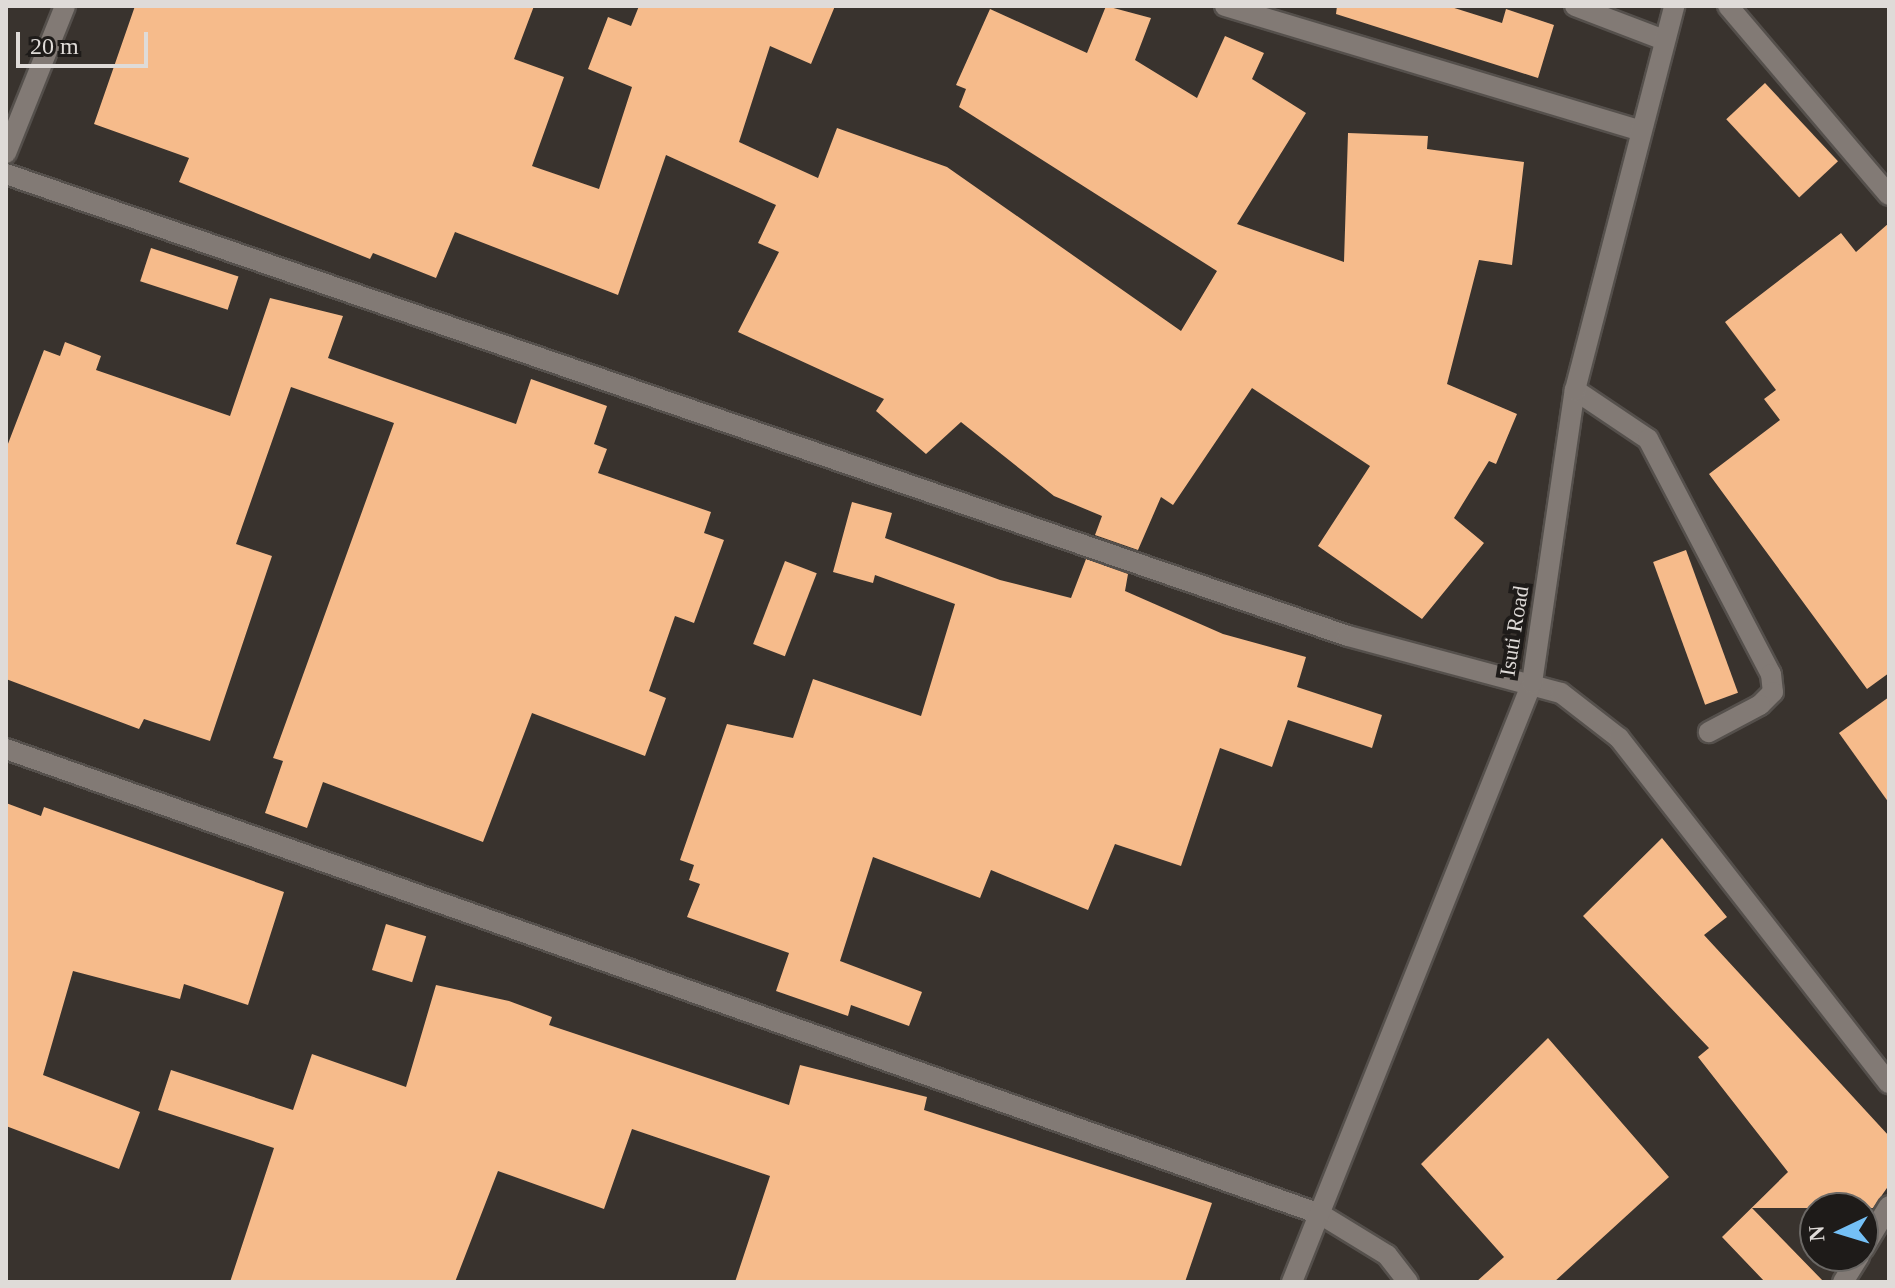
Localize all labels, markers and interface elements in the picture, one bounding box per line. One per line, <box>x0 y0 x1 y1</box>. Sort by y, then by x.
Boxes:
scale bar <box>20 16 152 66</box>
text: 20 m <box>30 33 79 59</box>
street label: Isuti Road <box>1494 584 1534 678</box>
north arrow <box>1799 1192 1879 1272</box>
text: N <box>1804 1225 1830 1242</box>

